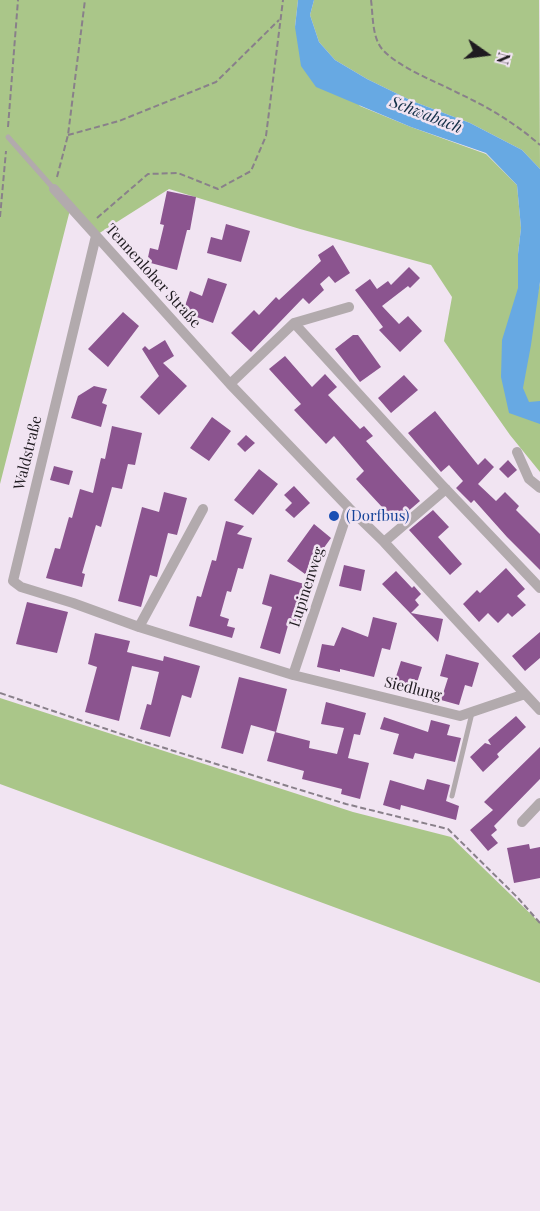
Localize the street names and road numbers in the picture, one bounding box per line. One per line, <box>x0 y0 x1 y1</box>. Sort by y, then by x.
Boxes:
street label: Tennenloher Straße <box>102 220 204 332</box>
street label: Waldstraße <box>10 414 46 492</box>
street label: Lupinenweg <box>286 545 328 629</box>
street label: Siedlung <box>382 673 444 705</box>

